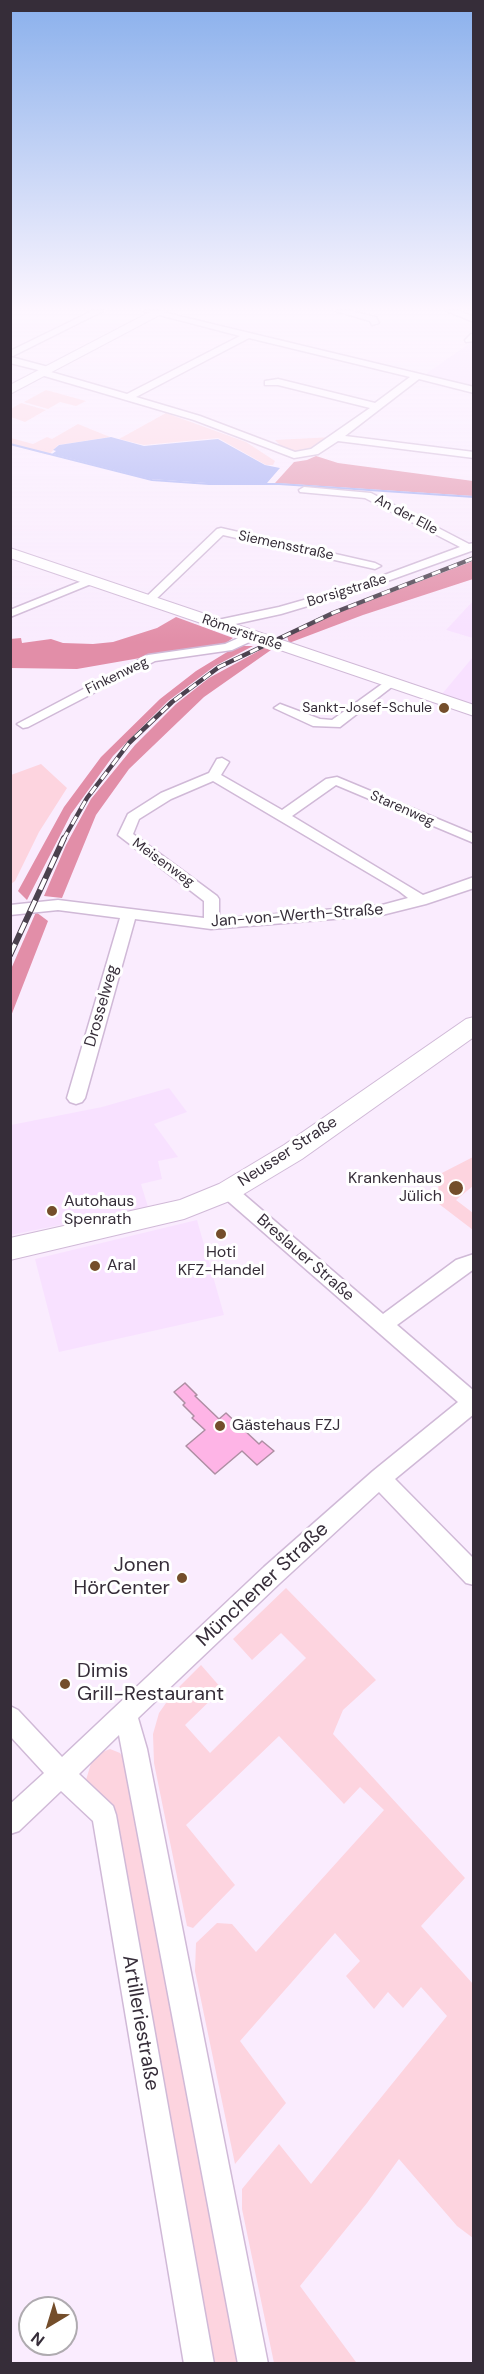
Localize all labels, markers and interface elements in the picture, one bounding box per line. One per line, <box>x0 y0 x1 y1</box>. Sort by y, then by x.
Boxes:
street label: An der Elle <box>372 491 440 539</box>
street label: Siemensstraße <box>237 528 335 564</box>
street label: Borsigstraße <box>305 571 389 611</box>
street label: Römerstraße <box>200 611 284 655</box>
street label: Finkenweg <box>83 654 151 698</box>
place label: Sankt-Josef-Schule <box>302 700 432 716</box>
marker: Sankt-Josef-Schule <box>437 701 451 715</box>
street label: Starenweg <box>367 787 437 831</box>
street label: Meisenweg <box>129 835 197 891</box>
street label: Jan-von-Werth-Straße <box>210 900 384 932</box>
street label: Drosselweg <box>81 963 123 1049</box>
street label: Neusser Straße <box>235 1113 341 1191</box>
place label: Krankenhaus Jülich <box>348 1169 442 1207</box>
marker: Krankenhaus Jülich <box>447 1179 465 1197</box>
place label: Autohaus Spenrath <box>64 1192 134 1230</box>
marker: Autohaus Spenrath <box>45 1204 59 1218</box>
street label: Breslauer Straße <box>252 1211 358 1305</box>
marker: Hoti KFZ-Handel <box>214 1227 228 1241</box>
place label: Hoti KFZ-Handel <box>178 1243 264 1281</box>
place label: Aral <box>107 1256 136 1276</box>
marker: Aral <box>88 1259 102 1273</box>
place label: Gästehaus FZJ <box>232 1416 340 1436</box>
marker: Gästehaus FZJ <box>213 1419 227 1433</box>
street label: Münchener Straße <box>192 1518 334 1652</box>
place label: Jonen HörCenter <box>74 1554 170 1601</box>
marker: Jonen HörCenter <box>175 1571 189 1585</box>
place label: Dimis Grill-Restaurant <box>77 1660 224 1707</box>
marker: Dimis Grill-Restaurant <box>58 1677 72 1691</box>
street label: Artilleriestraße <box>116 1953 164 2093</box>
north arrow <box>18 2296 78 2356</box>
text: N <box>27 2327 49 2351</box>

